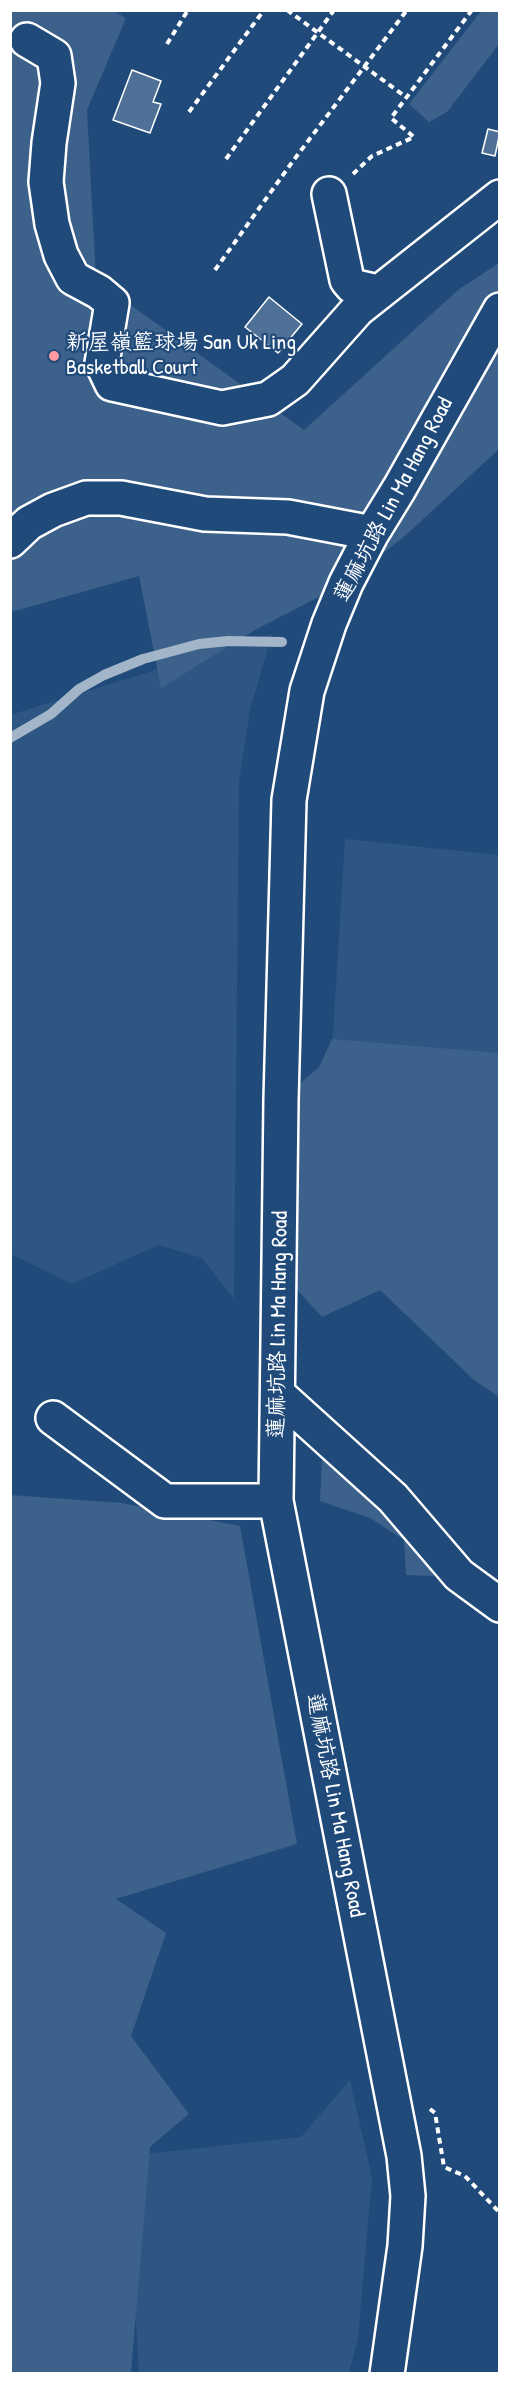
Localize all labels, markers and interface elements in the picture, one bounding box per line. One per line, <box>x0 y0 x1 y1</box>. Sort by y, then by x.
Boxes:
place label: 新屋嶺籃球場 San Uk Ling Basketball Court <box>66 330 296 382</box>
marker: 新屋嶺籃球場 San Uk Ling Basketball Court <box>47 349 61 363</box>
street label: 蓮麻坑路 Lin Ma Hang Road <box>329 393 459 607</box>
street label: 蓮麻坑路 Lin Ma Hang Road <box>264 1211 294 1439</box>
street label: 蓮麻坑路 Lin Ma Hang Road <box>300 1691 370 1919</box>

